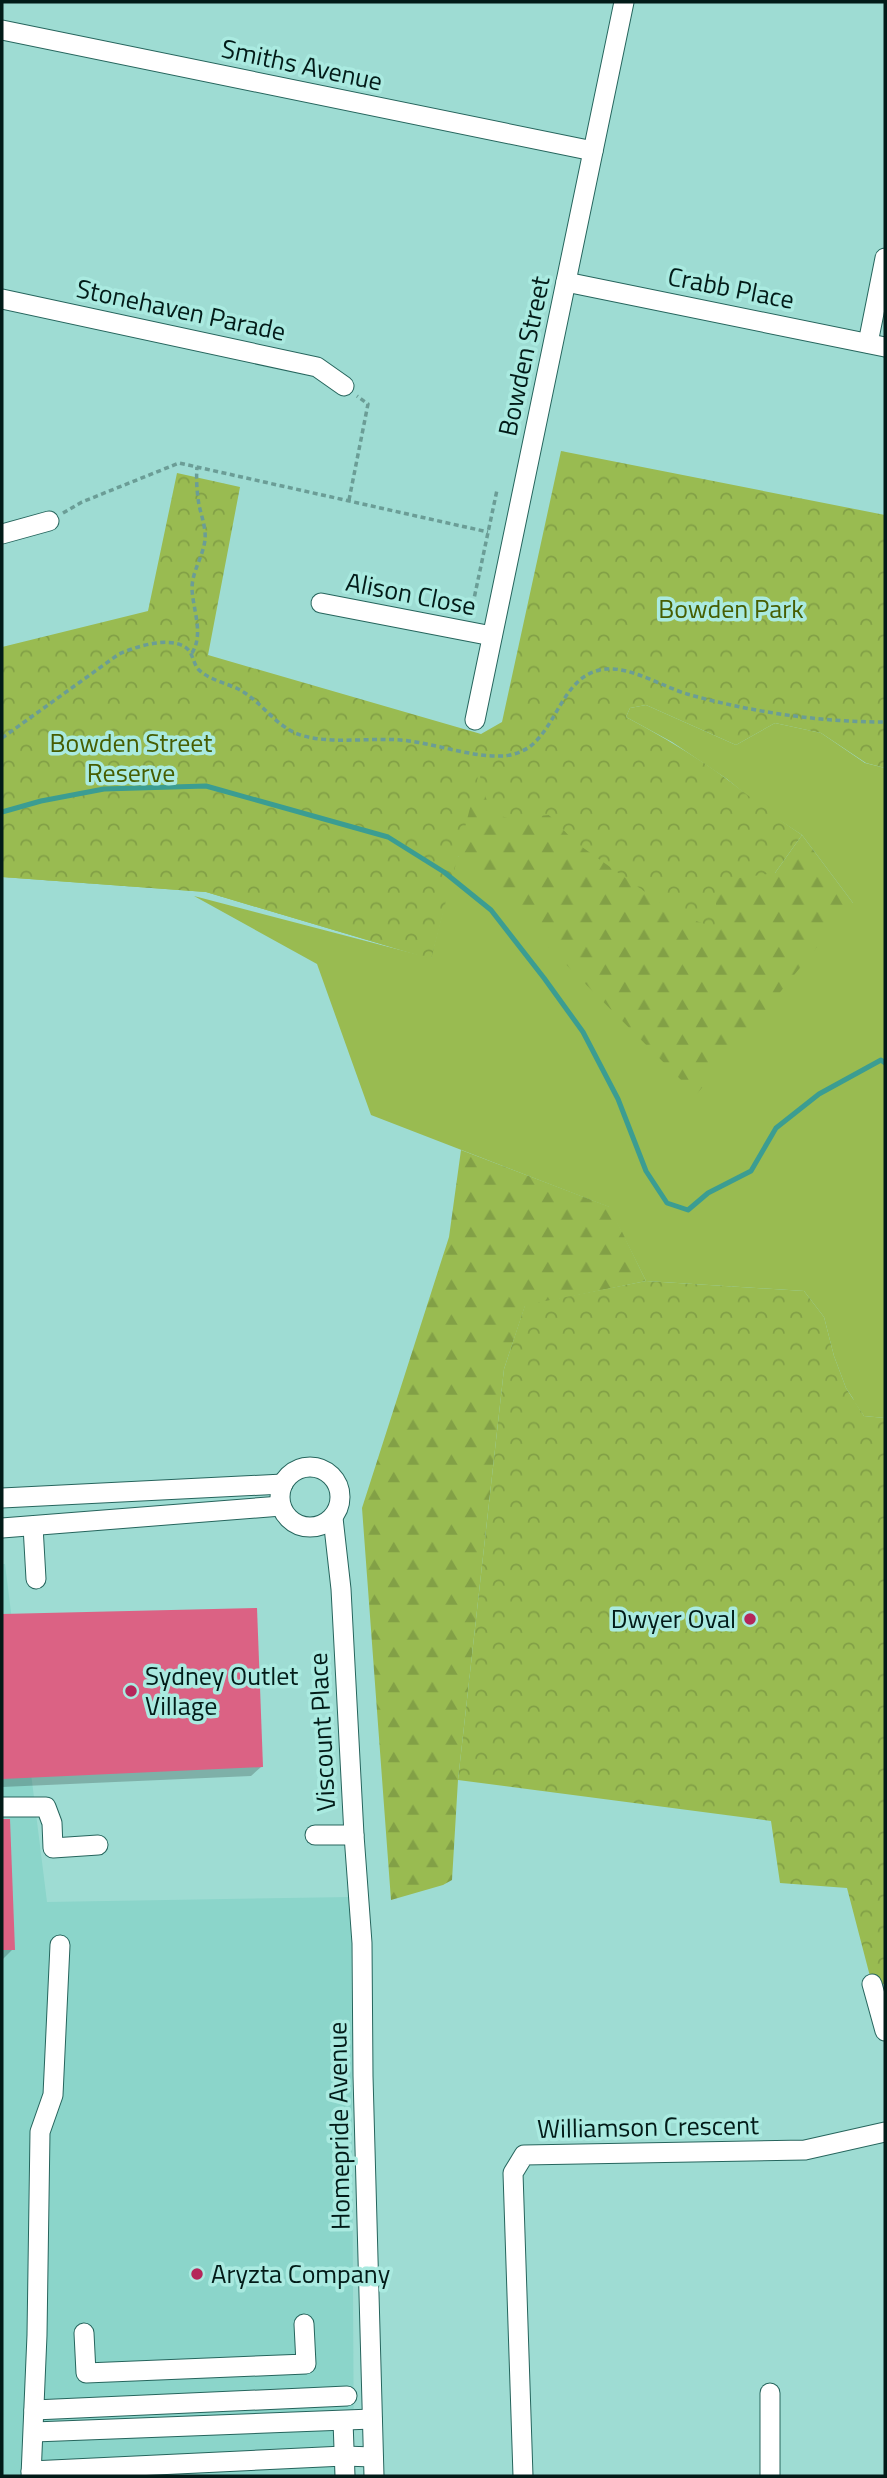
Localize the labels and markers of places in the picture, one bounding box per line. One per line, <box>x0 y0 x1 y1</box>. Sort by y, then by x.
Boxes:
place label: Dwyer Oval <box>611 1599 736 1638</box>
marker: Dwyer Oval <box>742 1611 758 1627</box>
place label: Sydney Outlet Village <box>145 1656 298 1725</box>
marker: Sydney Outlet Village <box>123 1683 139 1699</box>
place label: Aryzta Company <box>211 2254 390 2293</box>
marker: Aryzta Company <box>189 2266 205 2282</box>

